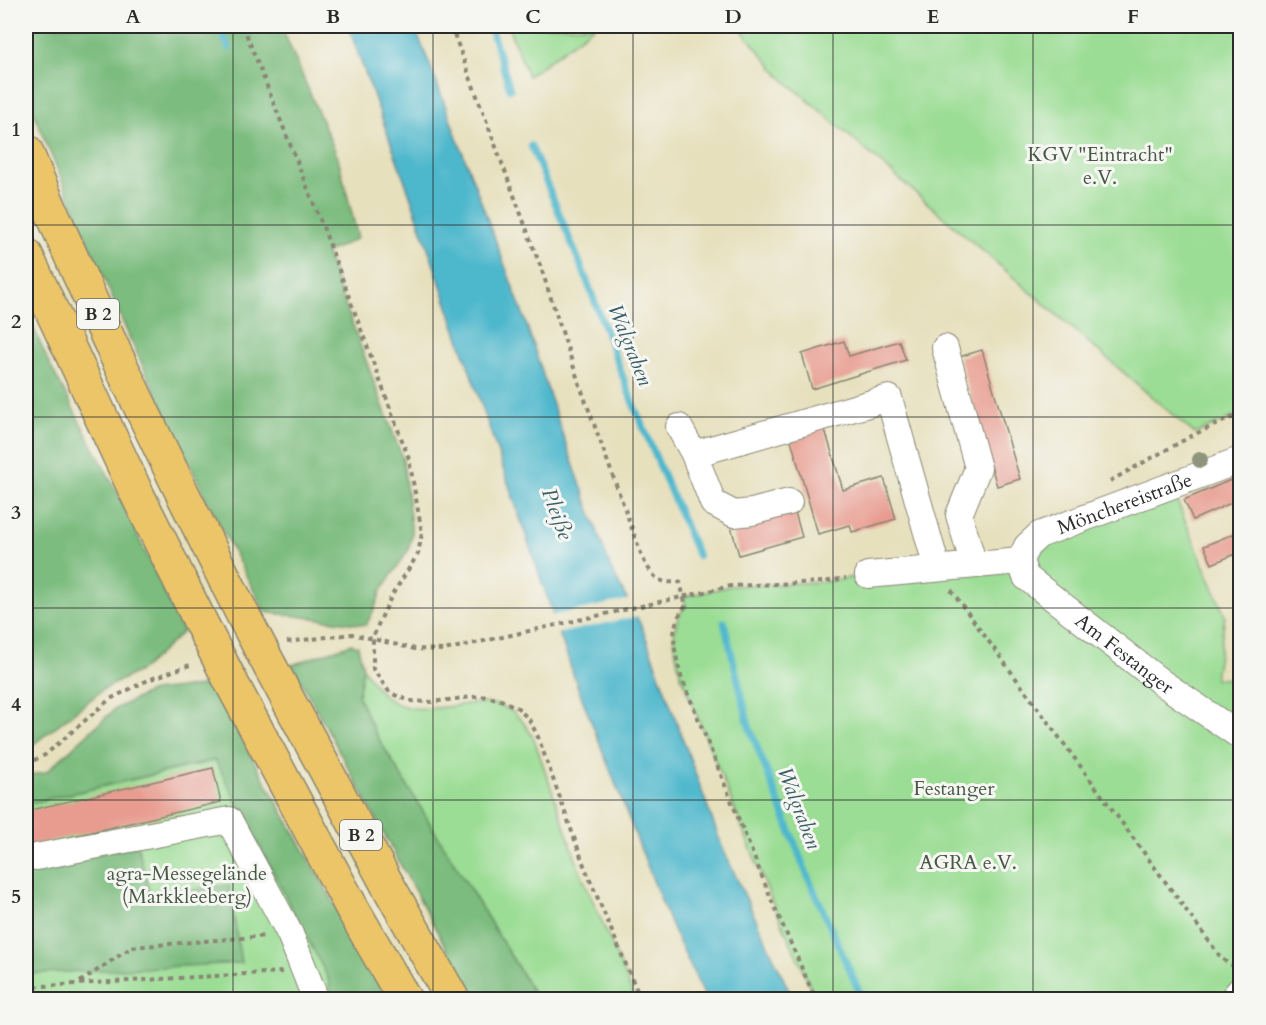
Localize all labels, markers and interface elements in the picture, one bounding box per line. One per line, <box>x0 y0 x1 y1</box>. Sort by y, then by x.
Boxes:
text: A <box>125 3 141 30</box>
text: B <box>326 3 340 30</box>
text: C <box>525 3 541 30</box>
text: D <box>724 3 742 30</box>
text: E <box>927 3 939 30</box>
text: F <box>1127 3 1139 30</box>
text: 1 <box>11 116 21 143</box>
park label: KGV "Eintracht" e.V. <box>1027 141 1173 191</box>
road number: B 2 <box>77 299 119 329</box>
water label: Walgraben <box>600 300 660 391</box>
text: 2 <box>11 308 21 335</box>
street label: Mönchereistraße <box>1053 466 1196 541</box>
water label: Pleiße <box>534 484 580 545</box>
text: 3 <box>11 499 21 526</box>
street label: Am Festanger <box>1070 607 1180 701</box>
text: 4 <box>11 691 21 718</box>
water label: Walgraben <box>770 763 828 854</box>
park label: Festanger <box>913 775 995 802</box>
road number: B 2 <box>340 820 382 850</box>
park label: AGRA e.V. <box>919 849 1017 876</box>
park label: agra-Messegelände (Markkleeberg) <box>107 860 267 910</box>
text: 5 <box>11 883 21 910</box>

